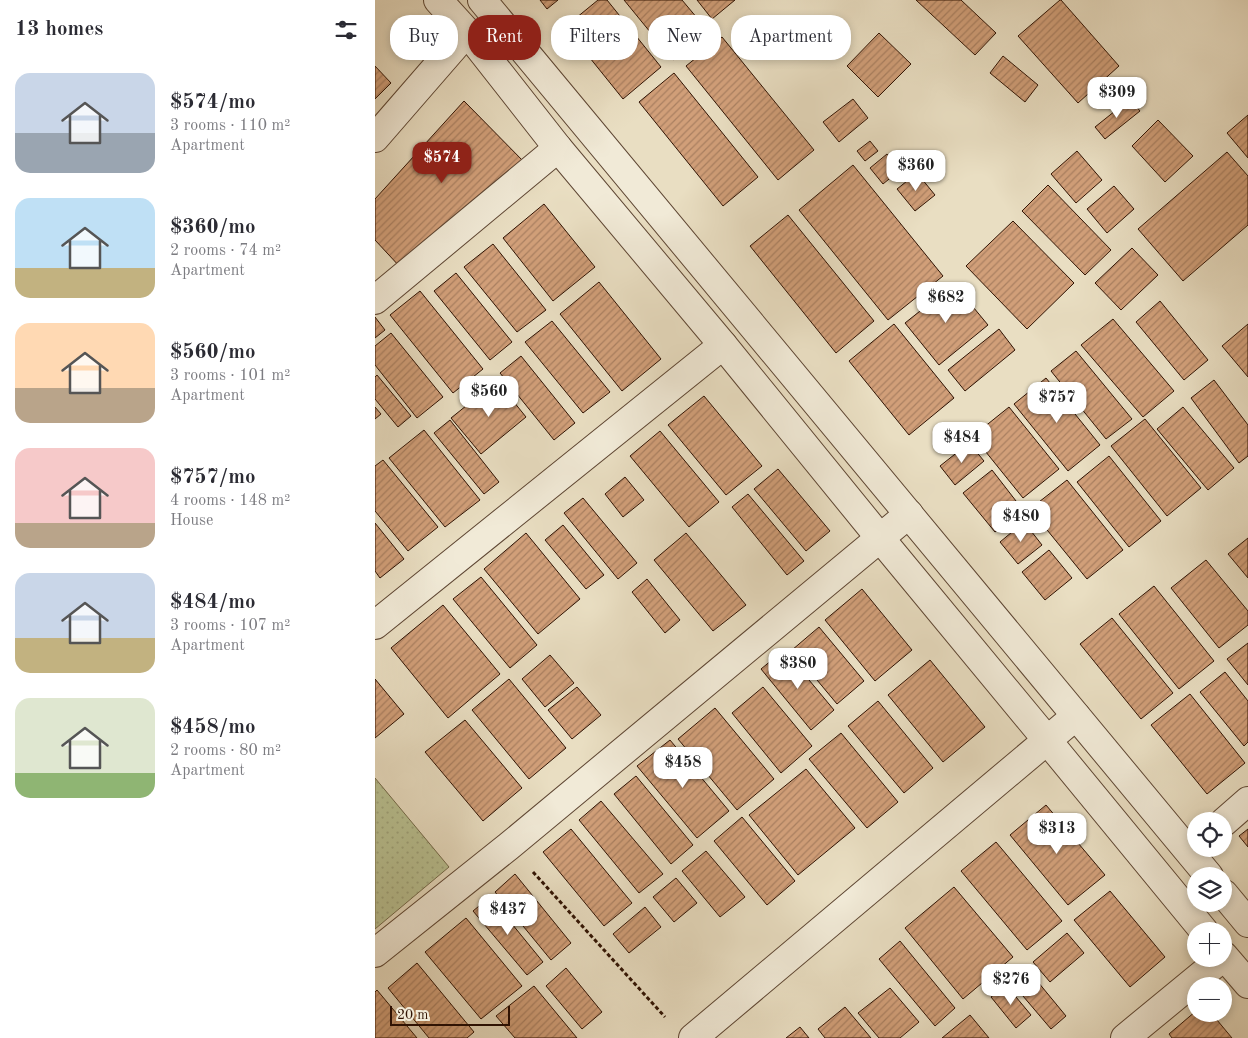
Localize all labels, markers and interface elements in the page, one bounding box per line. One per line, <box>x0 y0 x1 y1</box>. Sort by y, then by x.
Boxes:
chip: Buy <box>390 15 458 60</box>
chip: Rent <box>468 15 541 60</box>
chip: Filters <box>551 15 638 60</box>
chip: New <box>648 15 721 60</box>
chip: Apartment <box>731 15 851 60</box>
icon: filters <box>332 16 360 44</box>
text: 13 homes <box>15 19 103 40</box>
pin: $309 <box>1087 76 1147 119</box>
text: $309 <box>1098 85 1136 101</box>
text: $574/mo <box>170 92 256 113</box>
icon: home <box>55 93 115 153</box>
text: 3 rooms · 110 m² <box>170 118 290 134</box>
text: Apartment <box>170 138 245 154</box>
pin: $574 <box>412 142 472 184</box>
text: $574 <box>423 150 461 166</box>
pin: $360 <box>886 150 946 192</box>
text: $360 <box>897 158 935 174</box>
text: $360/mo <box>170 217 256 238</box>
icon: home <box>55 218 115 278</box>
text: 2 rooms · 74 m² <box>170 243 281 259</box>
text: Apartment <box>170 263 245 279</box>
pin: $682 <box>916 282 976 324</box>
text: $682 <box>927 290 965 306</box>
text: $560/mo <box>170 342 256 363</box>
icon: home <box>55 343 115 403</box>
text: 3 rooms · 101 m² <box>170 368 290 384</box>
pin: $560 <box>459 376 519 418</box>
pin: $757 <box>1027 382 1087 424</box>
text: $560 <box>470 384 508 400</box>
text: Apartment <box>170 388 245 404</box>
text: $757 <box>1038 390 1076 406</box>
pin: $484 <box>932 422 992 464</box>
text: $484 <box>943 430 981 446</box>
text: $757/mo <box>170 467 256 488</box>
icon: home <box>55 468 115 528</box>
text: 4 rooms · 148 m² <box>170 493 290 509</box>
pin: $480 <box>991 500 1051 543</box>
text: $480 <box>1002 509 1040 525</box>
text: House <box>170 513 213 529</box>
text: $484/mo <box>170 592 256 613</box>
icon: home <box>55 593 115 653</box>
text: 3 rooms · 107 m² <box>170 618 290 634</box>
text: Apartment <box>170 638 245 654</box>
pin: $380 <box>768 648 828 690</box>
text: $380 <box>779 656 817 672</box>
text: $458/mo <box>170 717 256 738</box>
icon: home <box>55 718 115 778</box>
text: 2 rooms · 80 m² <box>170 743 281 759</box>
pin: $458 <box>653 746 713 789</box>
text: $458 <box>664 755 702 771</box>
text: Apartment <box>170 763 245 779</box>
pin: $313 <box>1027 812 1087 855</box>
map controls <box>1187 812 1232 1022</box>
button: locate <box>1187 812 1232 857</box>
text: $313 <box>1038 821 1076 837</box>
button: layers <box>1187 867 1232 912</box>
pin: $437 <box>478 894 538 936</box>
text: $437 <box>489 902 527 918</box>
button: + <box>1187 922 1232 967</box>
pin: $276 <box>981 964 1041 1006</box>
text: $276 <box>992 972 1030 988</box>
button: − <box>1187 977 1232 1022</box>
scale bar <box>390 1003 510 1026</box>
text: 20 m <box>397 1008 428 1022</box>

